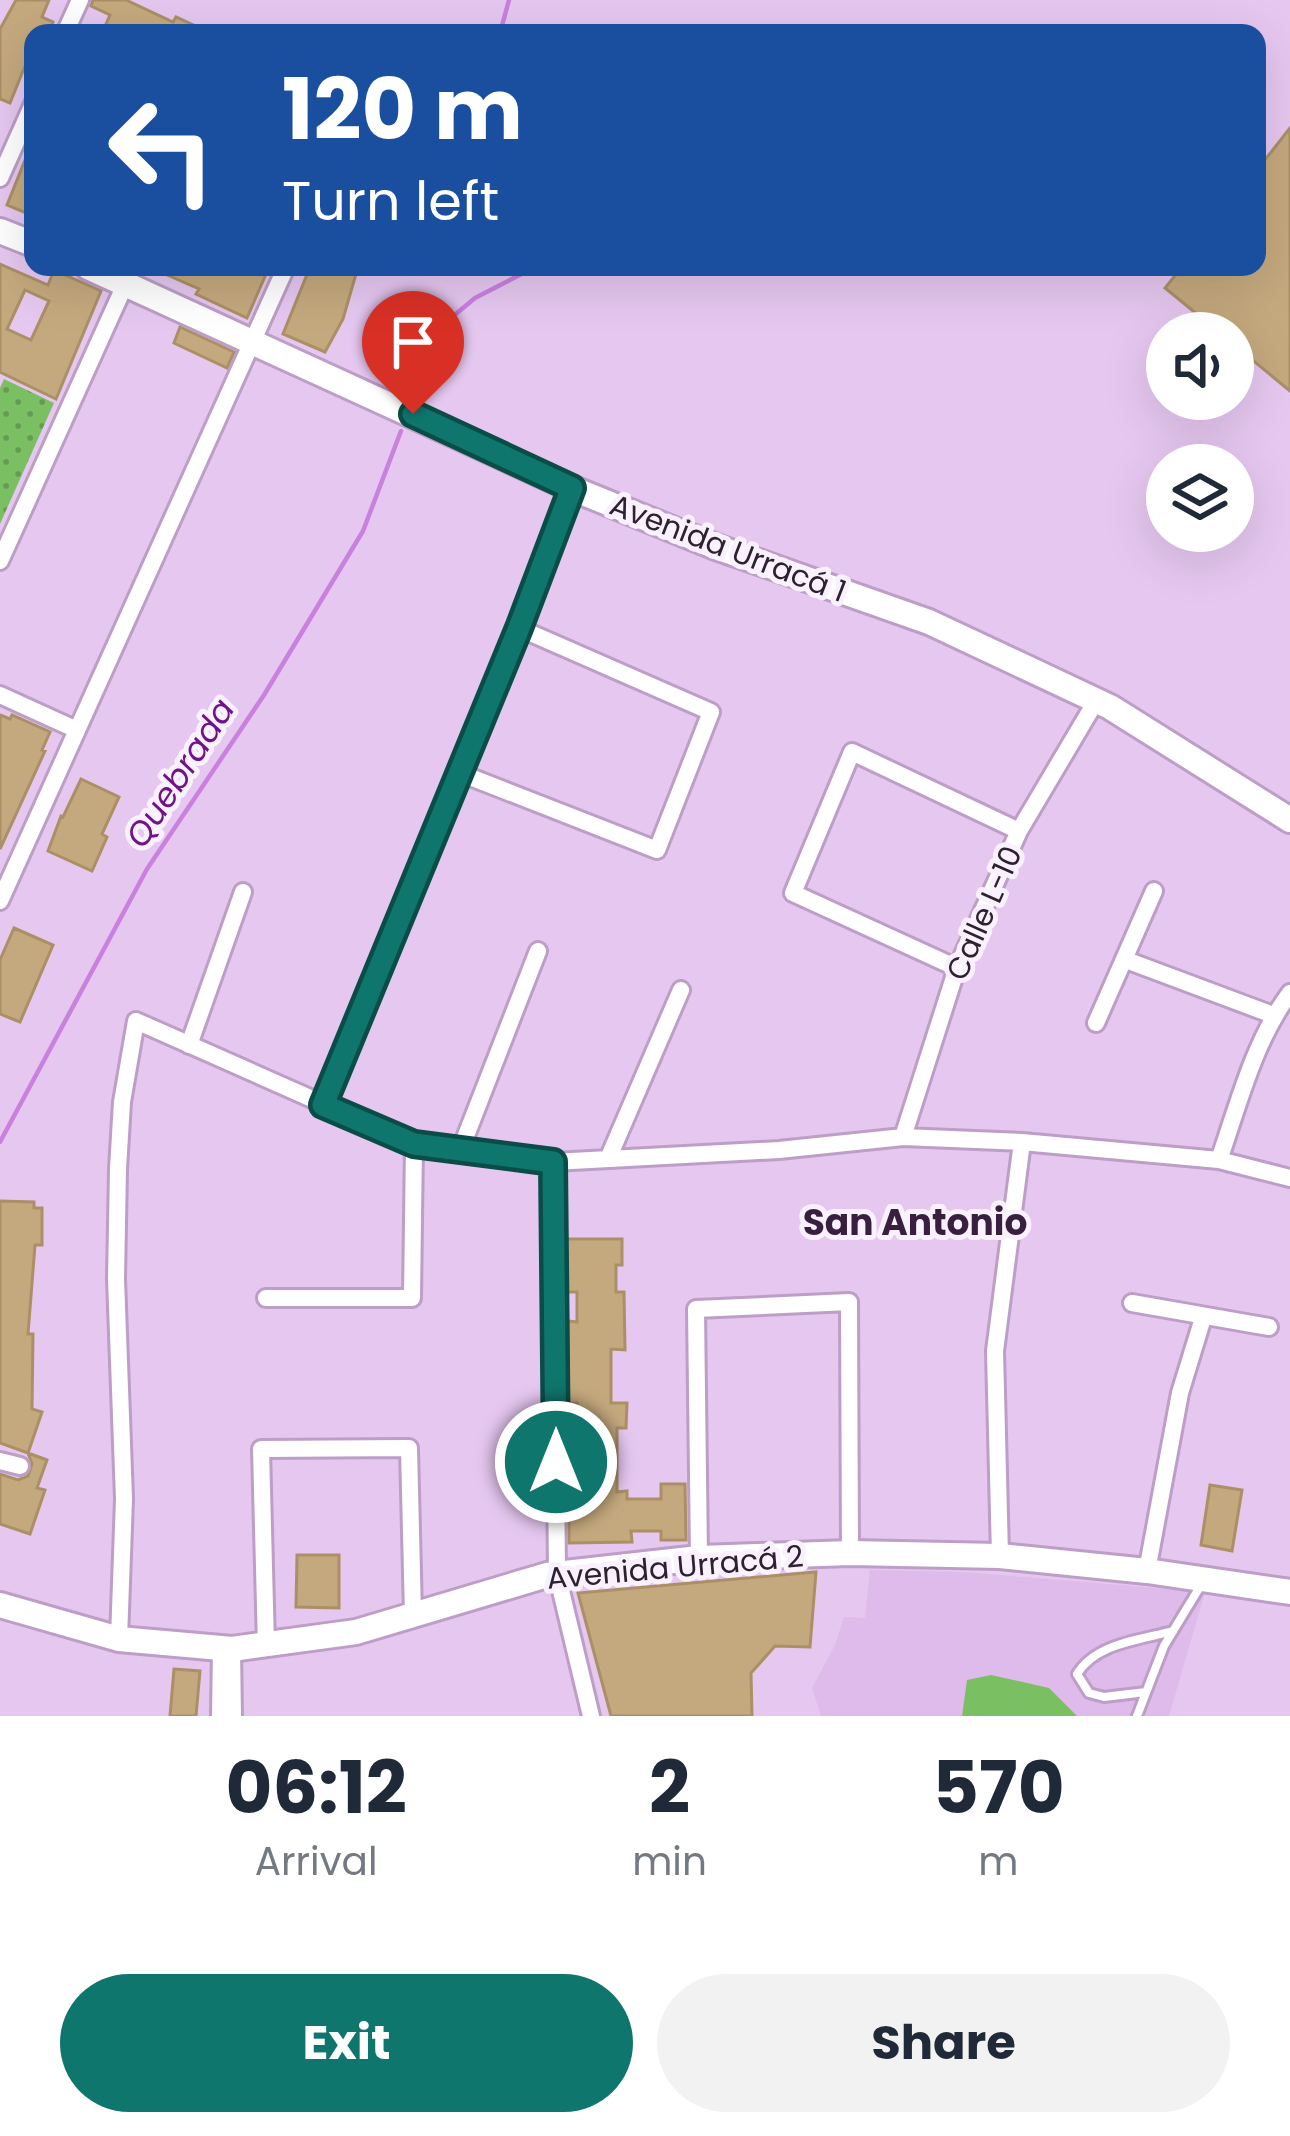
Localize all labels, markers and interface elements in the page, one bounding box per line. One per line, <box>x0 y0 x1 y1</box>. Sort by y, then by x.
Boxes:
text: 120 m <box>282 51 523 168</box>
icon: left <box>84 72 240 228</box>
text: Turn left <box>282 163 499 239</box>
pin <box>362 291 464 414</box>
icon: arrive <box>380 309 446 375</box>
map controls <box>1146 312 1254 552</box>
button: sound <box>1146 312 1254 420</box>
button: layers <box>1146 444 1254 552</box>
street label: Avenida Urracá 1 <box>604 483 852 613</box>
water label: Quebrada <box>114 689 246 857</box>
street label: Calle L-10 <box>935 839 1033 987</box>
district label: San Antonio <box>803 1197 1027 1248</box>
position arrow <box>493 1399 619 1525</box>
street label: Avenida Urracá 2 <box>545 1534 805 1600</box>
text: 06:12 <box>225 1737 407 1838</box>
text: 2 <box>649 1737 690 1838</box>
text: 570 <box>932 1737 1065 1838</box>
text: Arrival <box>255 1834 378 1889</box>
text: min <box>632 1834 707 1889</box>
text: m <box>978 1834 1019 1889</box>
button: Exit <box>60 1974 633 2112</box>
button: Share <box>657 1974 1230 2112</box>

